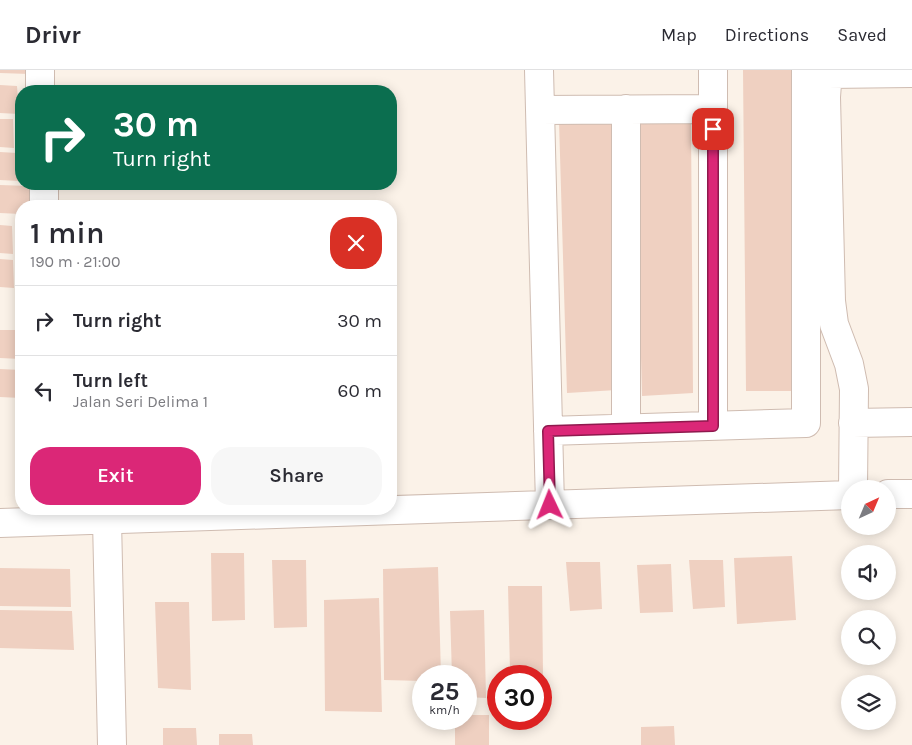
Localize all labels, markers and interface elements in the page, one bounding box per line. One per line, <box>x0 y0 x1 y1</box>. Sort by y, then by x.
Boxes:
text: Drivr <box>25 21 81 49</box>
text: Map <box>661 24 697 46</box>
text: Directions <box>725 24 809 46</box>
text: Saved <box>837 24 887 46</box>
text: 30 m <box>113 104 199 145</box>
icon: right <box>30 105 95 170</box>
pin <box>692 108 734 150</box>
icon: arrive <box>699 115 727 143</box>
text: Turn right <box>113 146 211 172</box>
text: 1 min <box>30 215 104 251</box>
button: close <box>330 217 382 269</box>
text: 190 m · 21:00 <box>30 252 121 271</box>
icon: right <box>30 307 58 335</box>
text: Turn right <box>73 310 162 332</box>
text: 30 m <box>337 310 382 332</box>
text: Turn left <box>73 370 148 392</box>
icon: left <box>30 377 58 405</box>
text: 60 m <box>338 380 382 402</box>
text: Jalan Seri Delima 1 <box>73 392 208 411</box>
button: Exit <box>30 447 201 505</box>
button: Share <box>211 447 382 505</box>
position arrow <box>523 478 575 530</box>
north arrow <box>841 480 896 535</box>
map controls <box>841 480 896 730</box>
button: sound <box>841 545 896 600</box>
button: search <box>841 610 896 665</box>
speed limit sign: 30 <box>487 665 552 730</box>
button: layers <box>841 675 896 730</box>
text: 25 <box>430 677 459 706</box>
text: km/h <box>429 703 460 717</box>

